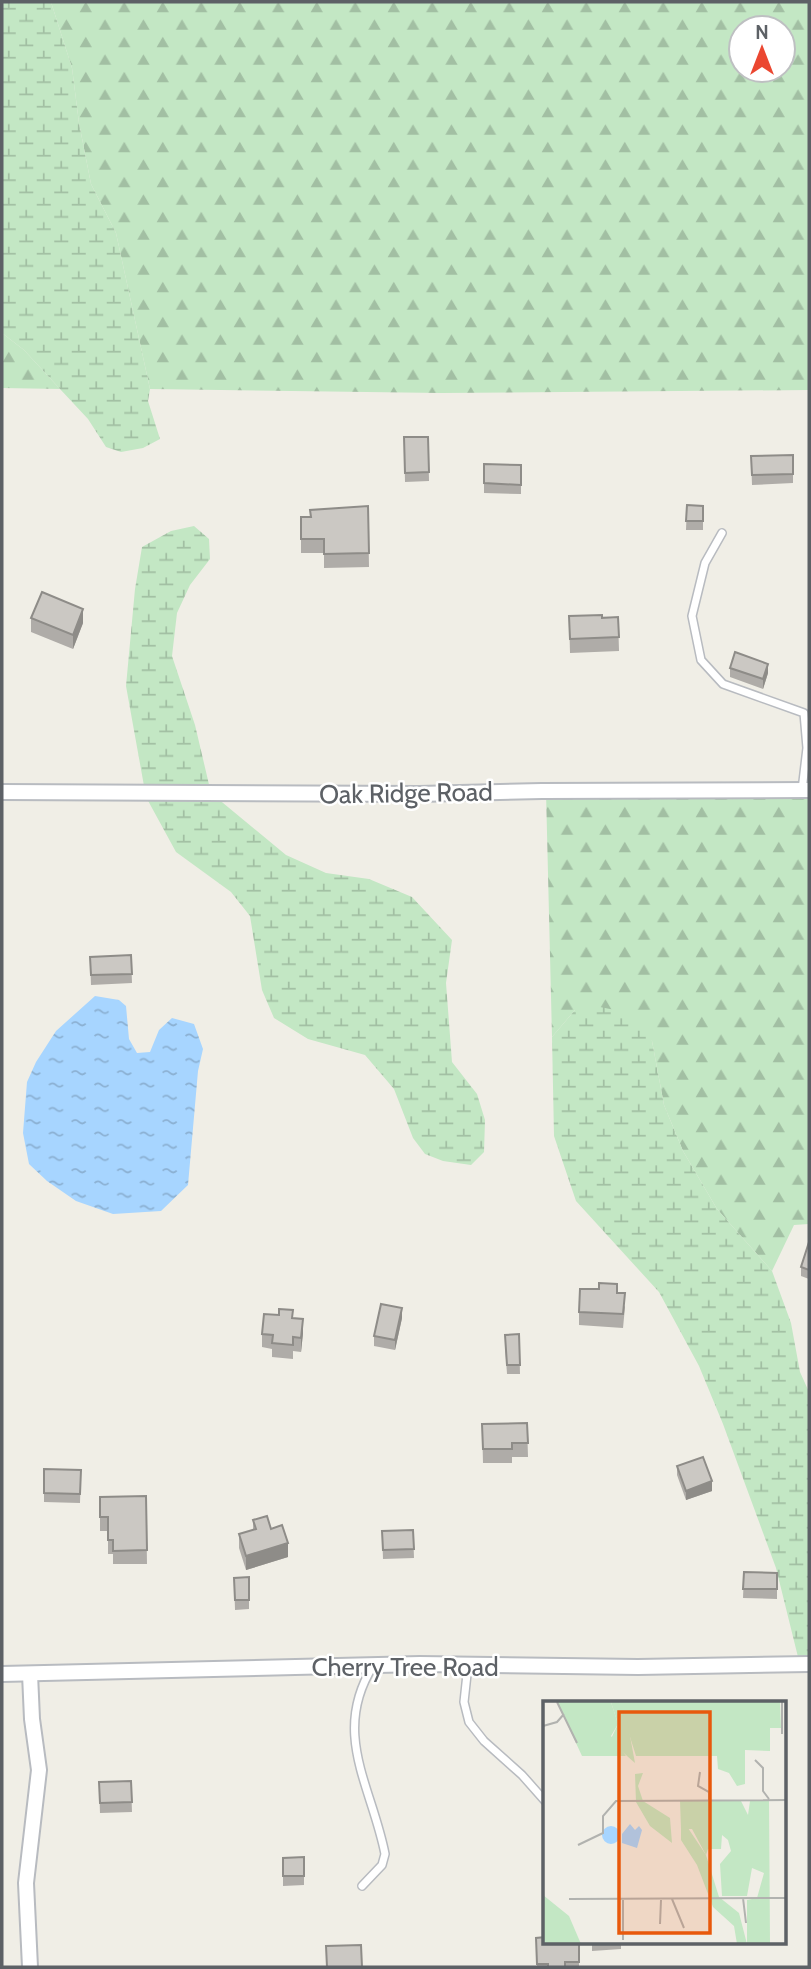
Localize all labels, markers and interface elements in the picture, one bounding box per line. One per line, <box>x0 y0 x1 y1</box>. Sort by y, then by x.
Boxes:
north arrow <box>727 14 797 84</box>
text: N <box>755 21 769 44</box>
street label: Oak Ridge Road <box>319 775 493 811</box>
street label: Cherry Tree Road <box>311 1651 499 1683</box>
inset map <box>543 1701 786 1944</box>

